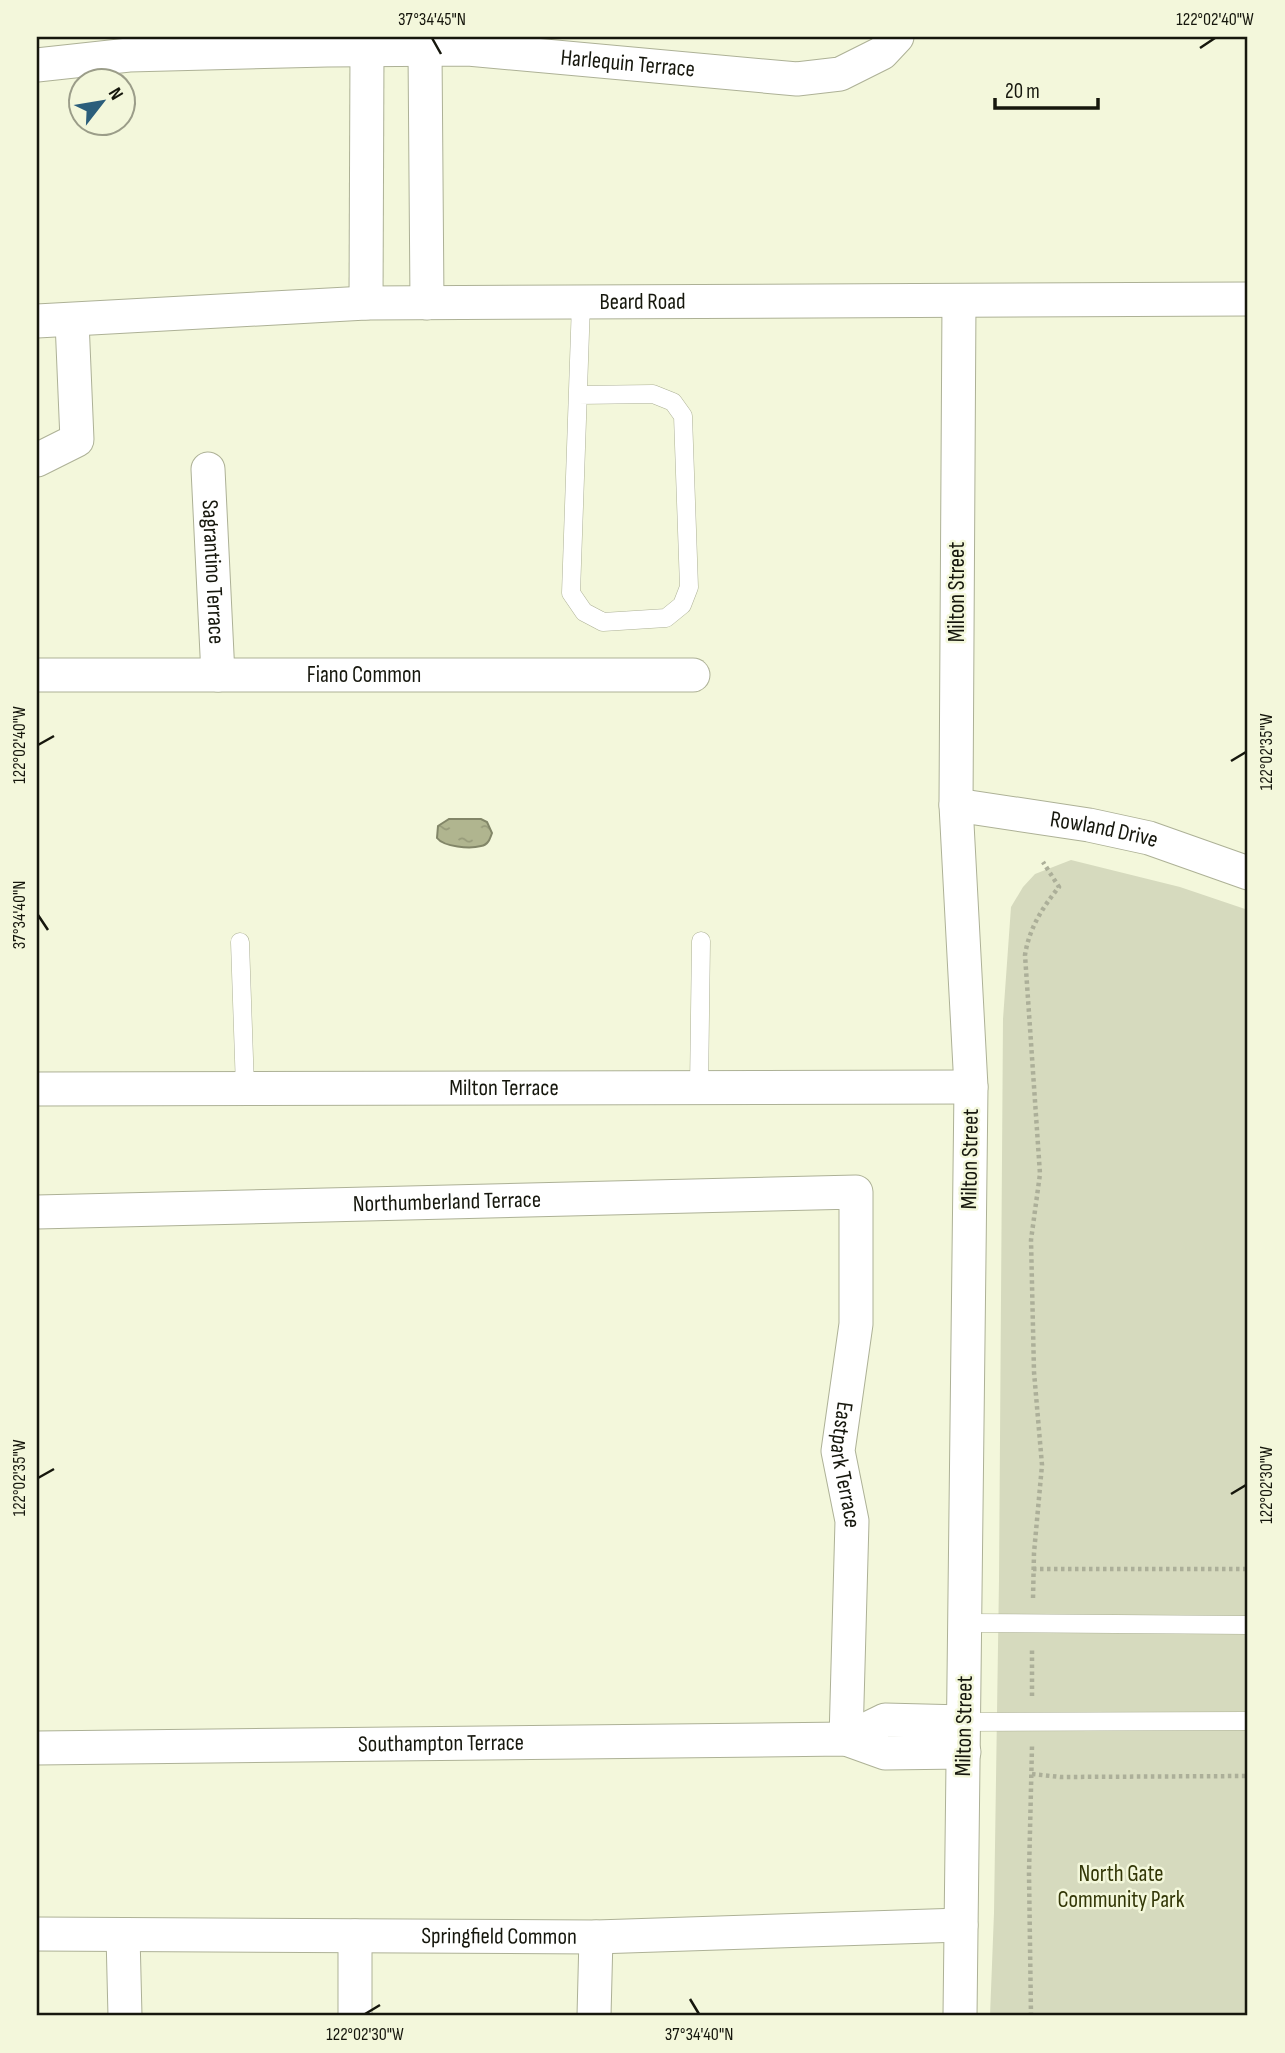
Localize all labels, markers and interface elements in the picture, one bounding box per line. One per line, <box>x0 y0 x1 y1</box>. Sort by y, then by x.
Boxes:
text: 37°34'45"N <box>398 9 466 30</box>
text: 122°02'40"W <box>1176 9 1254 30</box>
street label: Harlequin Terrace <box>559 44 696 84</box>
north arrow <box>66 66 136 136</box>
scale bar <box>995 66 1098 110</box>
text: 20 m <box>1005 79 1040 104</box>
text: N <box>103 84 128 104</box>
street label: Beard Road <box>599 288 686 316</box>
street label: Sagrantino Terrace <box>196 499 230 645</box>
street label: Milton Street <box>943 542 971 642</box>
street label: Fiano Common <box>307 661 421 689</box>
text: 122°02'40"W <box>9 706 30 784</box>
text: 122°02'35"W <box>1256 713 1277 790</box>
street label: Rowland Drive <box>1048 805 1162 854</box>
text: 37°34'40"N <box>9 881 30 949</box>
street label: Milton Terrace <box>449 1074 559 1102</box>
street label: Milton Street <box>955 1108 985 1210</box>
street label: Northumberland Terrace <box>352 1186 541 1218</box>
street label: Eastpark Terrace <box>824 1400 866 1528</box>
text: 122°02'35"W <box>9 1439 30 1516</box>
text: 122°02'30"W <box>1256 1446 1277 1524</box>
street label: Milton Street <box>949 1675 979 1777</box>
street label: Southampton Terrace <box>358 1729 524 1758</box>
park label: North Gate Community Park <box>1057 1860 1185 1914</box>
street label: Springfield Common <box>421 1922 577 1951</box>
text: 122°02'30"W <box>326 2024 404 2045</box>
text: 37°34'40"N <box>665 2024 733 2045</box>

